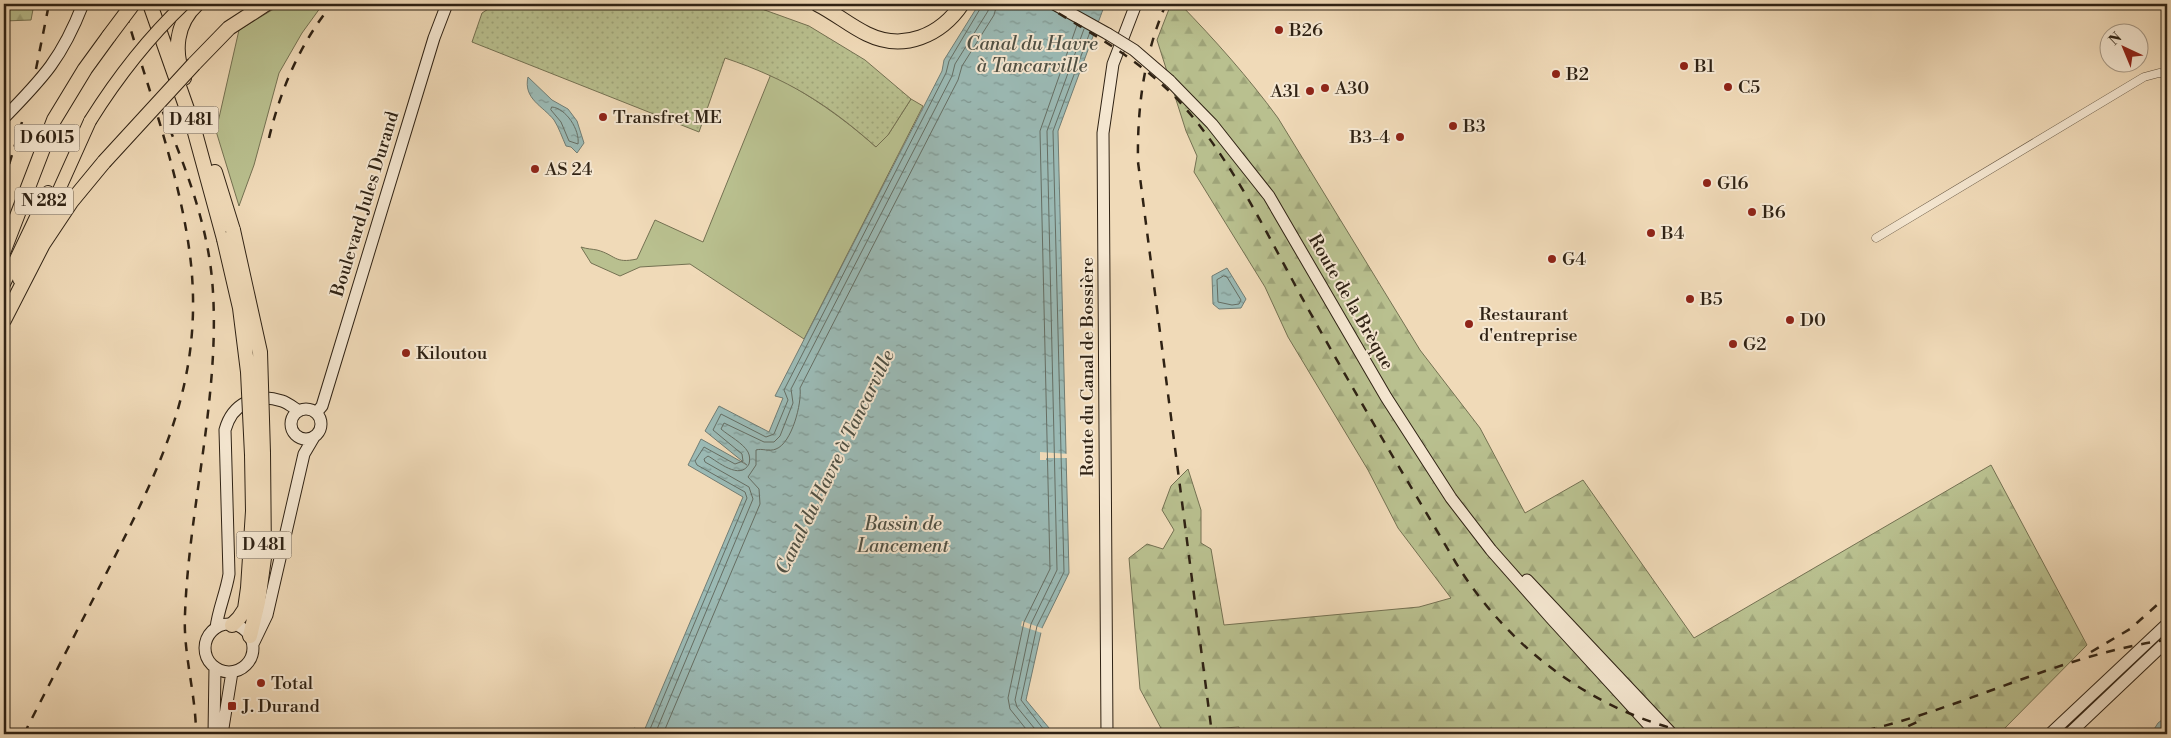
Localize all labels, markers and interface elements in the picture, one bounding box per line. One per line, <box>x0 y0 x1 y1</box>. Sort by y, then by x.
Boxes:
place label: B26 <box>1288 19 1323 42</box>
north arrow <box>2098 22 2148 72</box>
marker: B26 <box>1273 24 1285 36</box>
text: N <box>2105 29 2126 50</box>
water label: Canal du Havre à Tancarville <box>966 32 1098 78</box>
place label: B1 <box>1693 55 1715 78</box>
marker: B1 <box>1678 60 1690 72</box>
place label: B2 <box>1565 63 1589 86</box>
marker: B2 <box>1550 68 1562 80</box>
place label: C5 <box>1738 76 1760 99</box>
place label: A30 <box>1334 77 1369 100</box>
place label: A31 <box>1269 80 1300 103</box>
marker: C5 <box>1722 81 1734 93</box>
marker: A30 <box>1319 82 1331 94</box>
marker: A31 <box>1304 85 1316 97</box>
road number: D 481 <box>164 106 218 134</box>
place label: Transfret ME <box>613 106 722 129</box>
street label: Boulevard Jules Durand <box>326 108 404 301</box>
marker: Transfret ME <box>597 111 609 123</box>
place label: B3 <box>1462 115 1486 138</box>
marker: B3 <box>1447 120 1459 132</box>
road number: D 6015 <box>15 125 80 152</box>
place label: B3-4 <box>1349 126 1390 149</box>
marker: B3-4 <box>1394 131 1406 143</box>
place label: AS 24 <box>544 158 593 181</box>
marker: AS 24 <box>529 163 541 175</box>
place label: G16 <box>1717 172 1748 195</box>
marker: G16 <box>1701 177 1713 189</box>
road number: N 282 <box>15 188 73 215</box>
place label: B6 <box>1761 201 1786 224</box>
marker: B6 <box>1746 206 1758 218</box>
place label: B4 <box>1660 222 1685 245</box>
marker: B4 <box>1645 227 1657 239</box>
street label: Route de la Brèque <box>1303 230 1399 374</box>
place label: G4 <box>1562 248 1586 271</box>
marker: G4 <box>1546 253 1558 265</box>
street label: Route du Canal de Bossière <box>1076 257 1099 477</box>
place label: B5 <box>1699 288 1723 311</box>
marker: B5 <box>1684 293 1696 305</box>
place label: Restaurant d'entreprise <box>1479 303 1578 347</box>
place label: D0 <box>1800 309 1826 332</box>
marker: D0 <box>1784 314 1796 326</box>
marker: Restaurant d'entreprise <box>1463 318 1475 330</box>
place label: G2 <box>1743 333 1767 356</box>
marker: G2 <box>1727 338 1739 350</box>
place label: Kiloutou <box>416 342 488 365</box>
water label: Canal du Havre à Tancarville <box>770 346 900 578</box>
marker: Kiloutou <box>400 347 412 359</box>
water label: Bassin de Lancement <box>856 512 949 558</box>
road number: D 481 <box>236 532 292 558</box>
place label: Total <box>271 672 314 695</box>
marker: Total <box>255 677 267 689</box>
place label: J. Durand <box>241 695 321 718</box>
marker: J. Durand <box>226 700 238 712</box>

